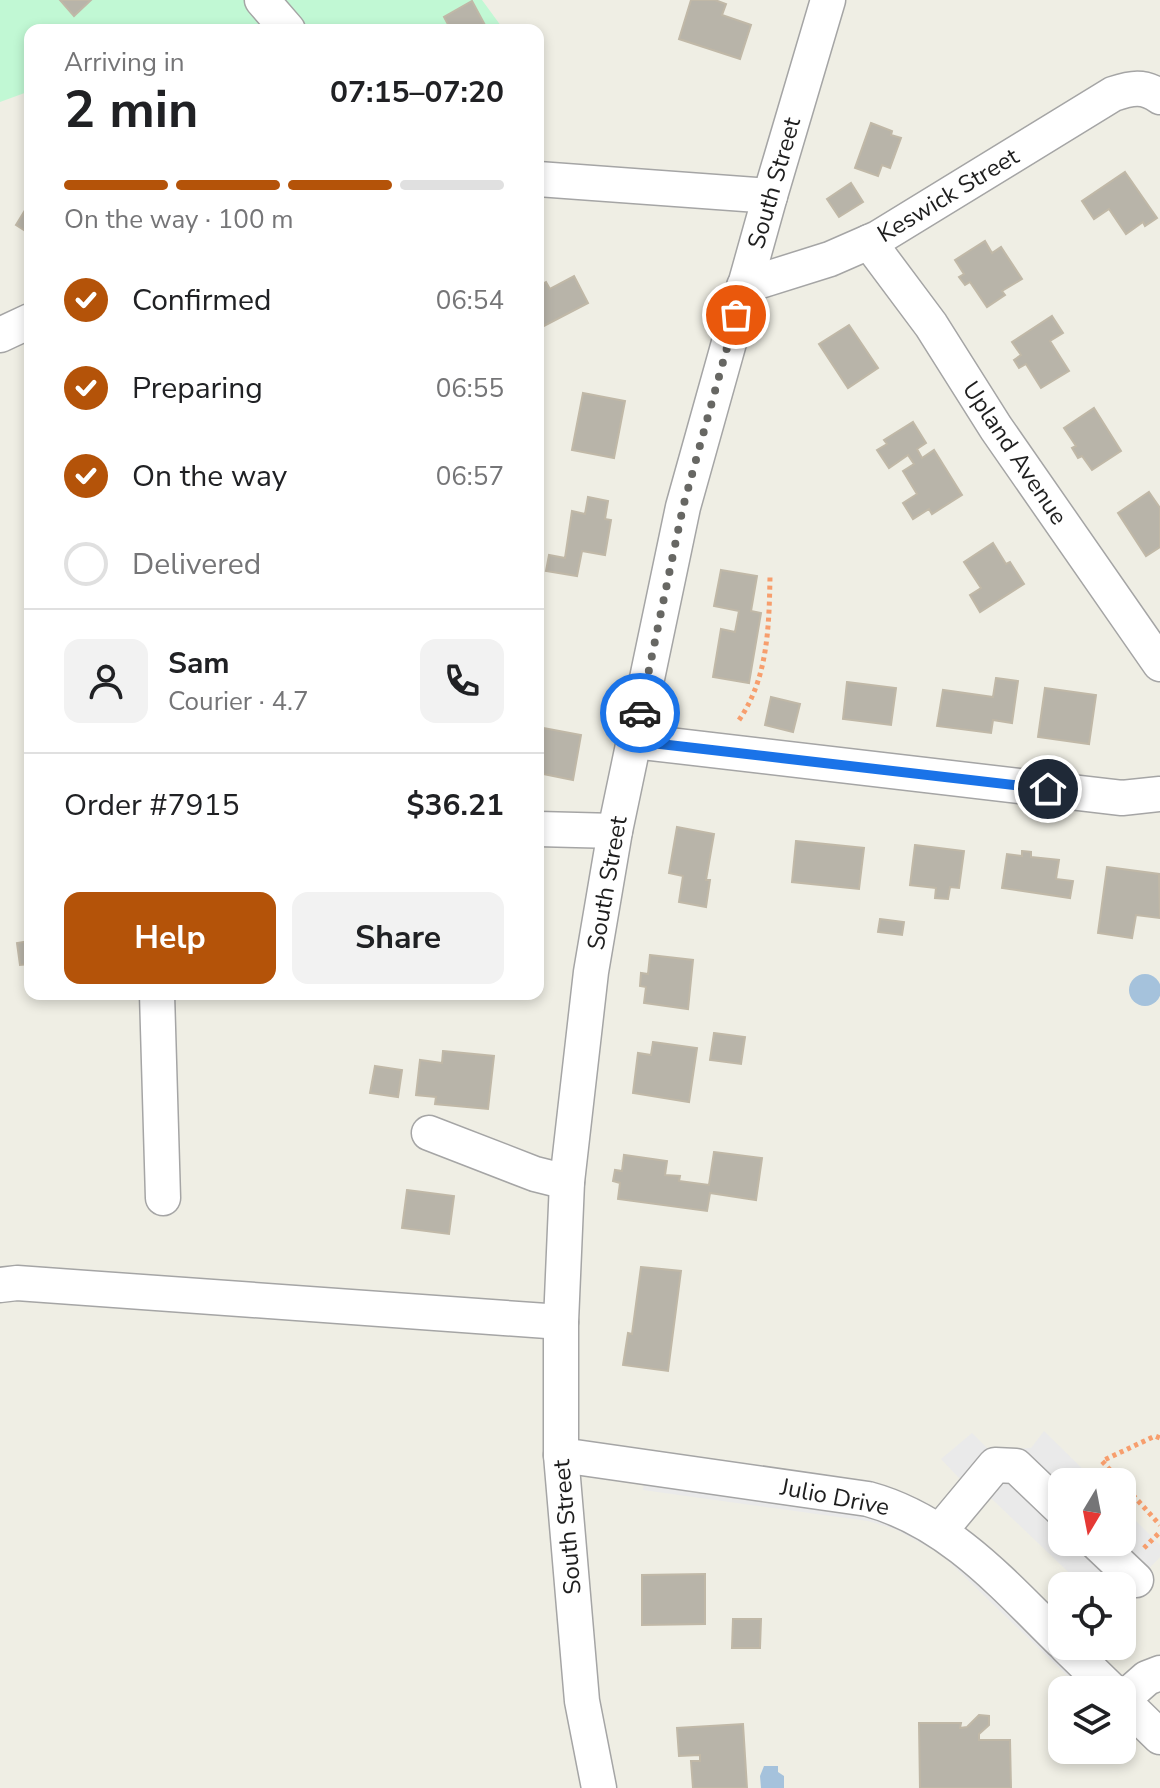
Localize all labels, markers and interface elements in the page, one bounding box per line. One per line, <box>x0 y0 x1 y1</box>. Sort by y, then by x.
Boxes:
text: Arriving in <box>64 45 185 80</box>
text: 07:15–07:20 <box>330 72 504 113</box>
text: 2 min <box>64 74 199 145</box>
street label: South Street <box>740 113 808 252</box>
street label: Keswick Street <box>871 140 1025 250</box>
text: On the way · 100 m <box>64 202 293 237</box>
icon: check <box>64 278 108 322</box>
text: Confirmed <box>132 280 272 321</box>
pin <box>702 281 770 349</box>
text: 06:54 <box>436 283 504 318</box>
icon: bag <box>714 293 758 337</box>
icon: check <box>64 366 108 410</box>
text: Preparing <box>132 368 263 409</box>
text: 06:55 <box>436 371 504 406</box>
street label: Upland Avenue <box>955 375 1075 531</box>
icon: check <box>64 454 108 498</box>
text: On the way <box>132 456 287 497</box>
text: 06:57 <box>436 459 504 494</box>
text: Delivered <box>132 544 261 585</box>
button: person <box>64 639 148 723</box>
button: phone <box>420 639 504 723</box>
text: Sam <box>168 643 230 684</box>
courier <box>600 673 680 753</box>
text: Courier · 4.7 <box>168 684 309 719</box>
icon: car <box>618 691 662 735</box>
pin <box>1014 755 1082 823</box>
icon: home <box>1026 767 1070 811</box>
text: Order #7915 <box>64 785 239 826</box>
text: $36.21 <box>407 785 504 826</box>
street label: South Street <box>580 813 635 952</box>
button: Help <box>64 892 276 984</box>
button: Share <box>292 892 504 984</box>
street label: South Street <box>545 1458 589 1596</box>
north arrow <box>1048 1468 1136 1556</box>
map controls <box>1048 1468 1136 1764</box>
street label: Julio Drive <box>777 1471 892 1523</box>
button: locate <box>1048 1572 1136 1660</box>
button: layers <box>1048 1676 1136 1764</box>

